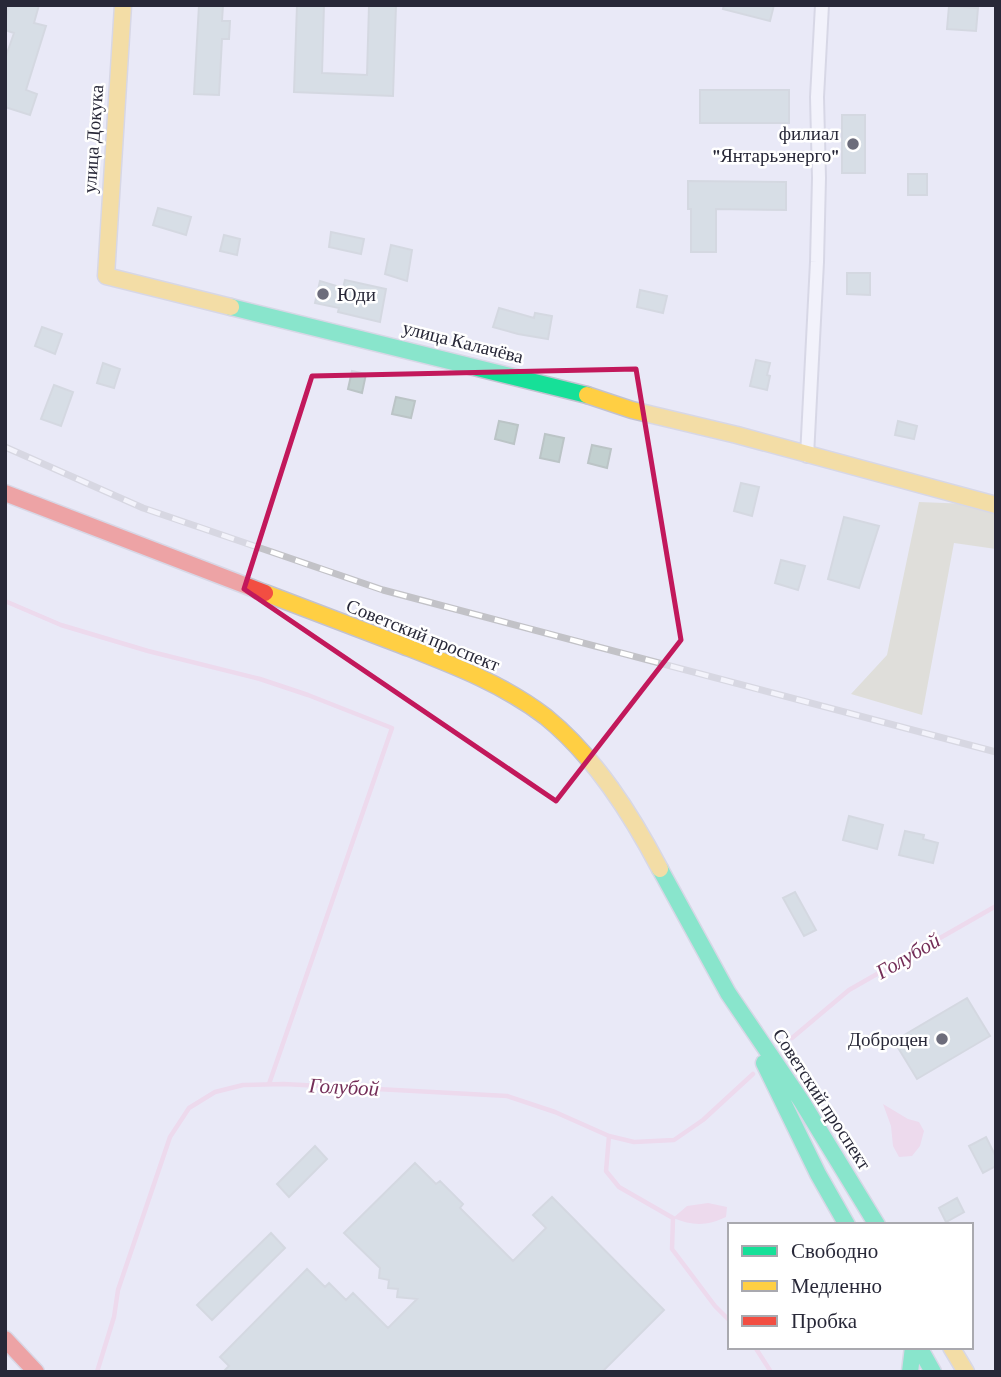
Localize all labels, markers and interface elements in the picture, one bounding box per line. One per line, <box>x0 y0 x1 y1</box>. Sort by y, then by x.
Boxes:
street label: улица Докука <box>79 83 107 194</box>
place label: филиал "Янтарьэнерго" <box>712 123 840 166</box>
marker: филиал "Янтарьэнерго" <box>845 136 861 152</box>
place label: Юди <box>337 284 376 305</box>
marker: Юди <box>315 286 331 302</box>
street label: улица Калачёва <box>400 317 526 367</box>
street label: Советский проспект <box>343 595 503 676</box>
water label: Голубой <box>871 928 945 984</box>
street label: Советский проспект <box>769 1025 876 1174</box>
place label: Доброцен <box>848 1029 928 1050</box>
marker: Доброцен <box>934 1031 950 1047</box>
water label: Голубой <box>307 1073 380 1101</box>
legend <box>728 1223 973 1349</box>
text: Свободно <box>791 1239 878 1263</box>
text: Медленно <box>791 1274 882 1298</box>
text: Пробка <box>791 1309 858 1333</box>

